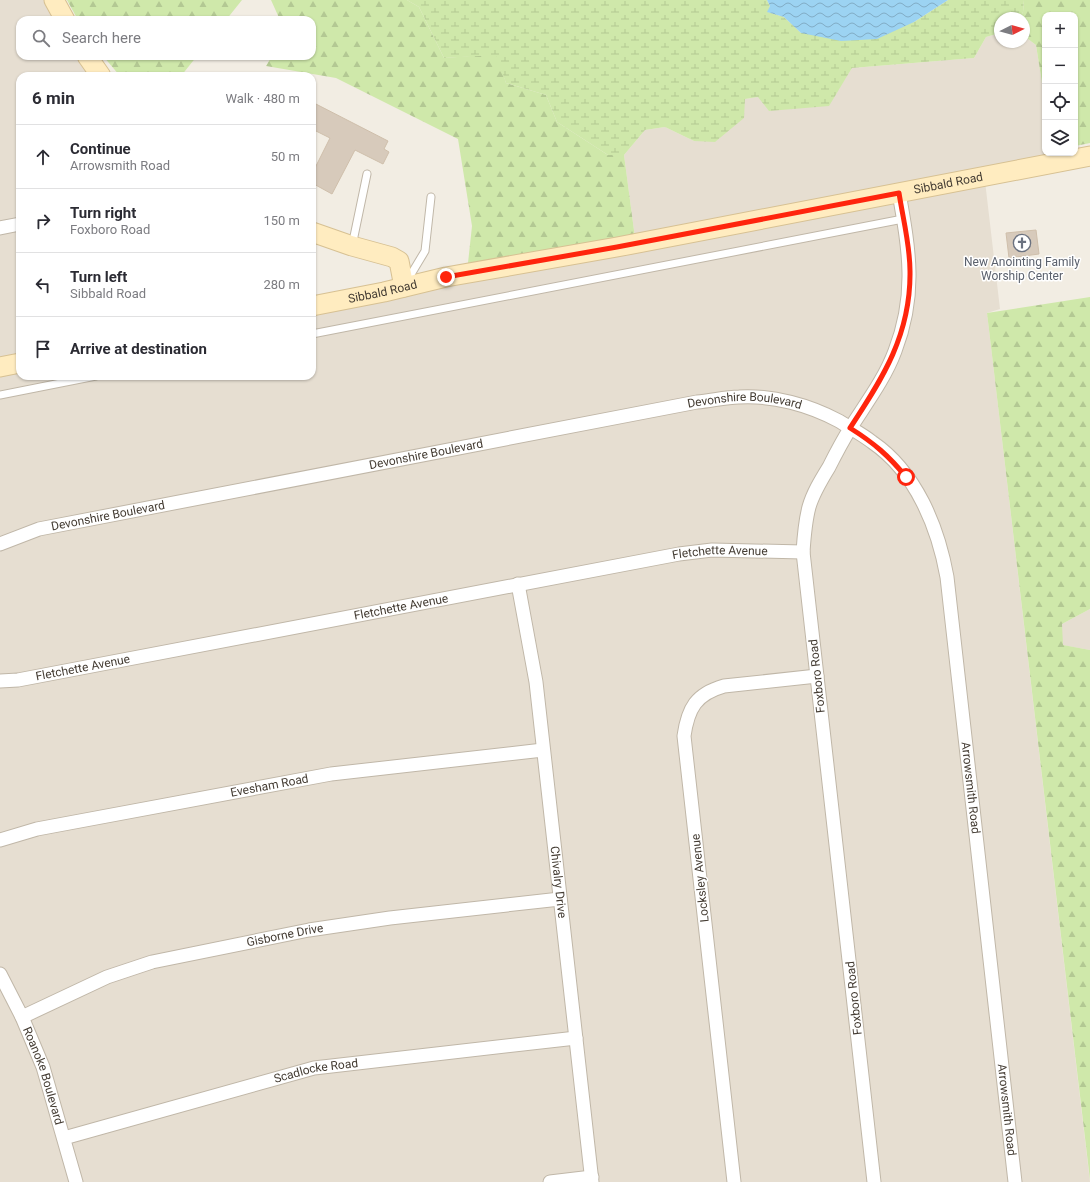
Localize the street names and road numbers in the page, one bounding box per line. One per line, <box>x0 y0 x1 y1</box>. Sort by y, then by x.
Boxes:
street label: Sibbald Road <box>912 170 984 197</box>
street label: Sibbald Road <box>347 277 419 306</box>
street label: Devonshire Boulevard <box>686 390 804 412</box>
street label: Devonshire Boulevard <box>368 436 484 472</box>
street label: Devonshire Boulevard <box>50 498 166 534</box>
street label: Fletchette Avenue <box>671 543 768 562</box>
street label: Fletchette Avenue <box>353 591 449 623</box>
street label: Foxboro Road <box>806 638 828 714</box>
street label: Fletchette Avenue <box>34 652 131 683</box>
street label: Arrowsmith Road <box>959 741 983 835</box>
street label: Evesham Road <box>229 771 310 800</box>
street label: Locksley Avenue <box>688 833 712 923</box>
street label: Chivalry Drive <box>547 845 569 919</box>
street label: Gisborne Drive <box>245 921 324 950</box>
street label: Foxboro Road <box>843 960 865 1036</box>
street label: Roanoke Boulevard <box>20 1025 66 1126</box>
street label: Scadlocke Road <box>272 1056 359 1086</box>
street label: Arrowsmith Road <box>995 1063 1019 1157</box>

